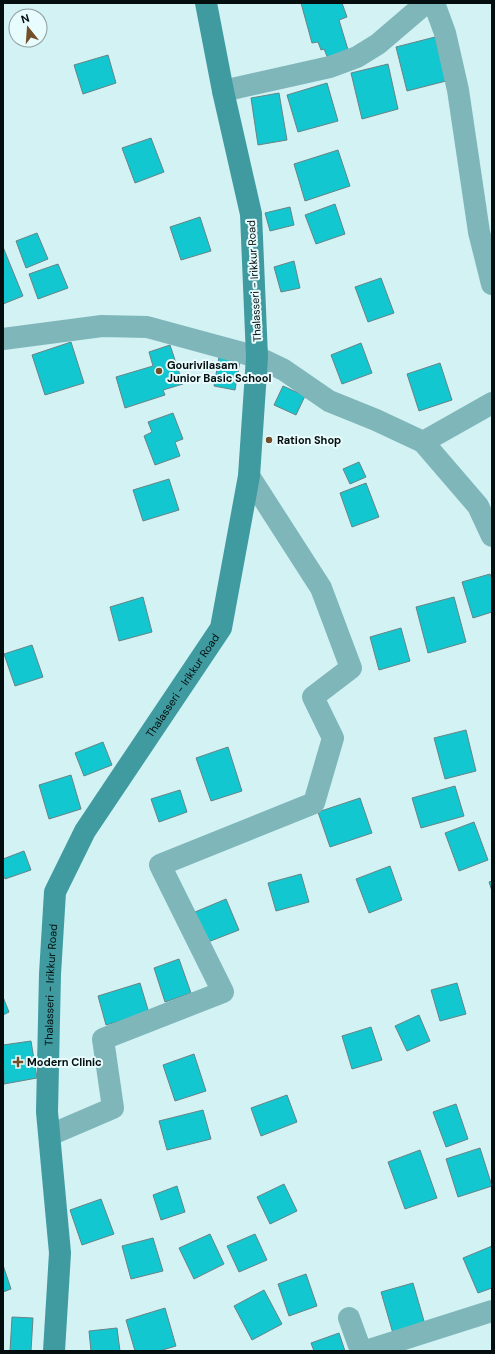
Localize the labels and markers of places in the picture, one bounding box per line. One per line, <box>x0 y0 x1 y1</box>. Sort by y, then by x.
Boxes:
place label: Gourivilasam Junior Basic School <box>167 358 271 385</box>
marker: Gourivilasam Junior Basic School <box>154 366 164 376</box>
place label: Ration Shop <box>277 433 341 447</box>
marker: Ration Shop <box>264 435 274 445</box>
place label: Modern Clinic <box>27 1055 102 1069</box>
marker: Modern Clinic <box>12 1056 24 1068</box>

